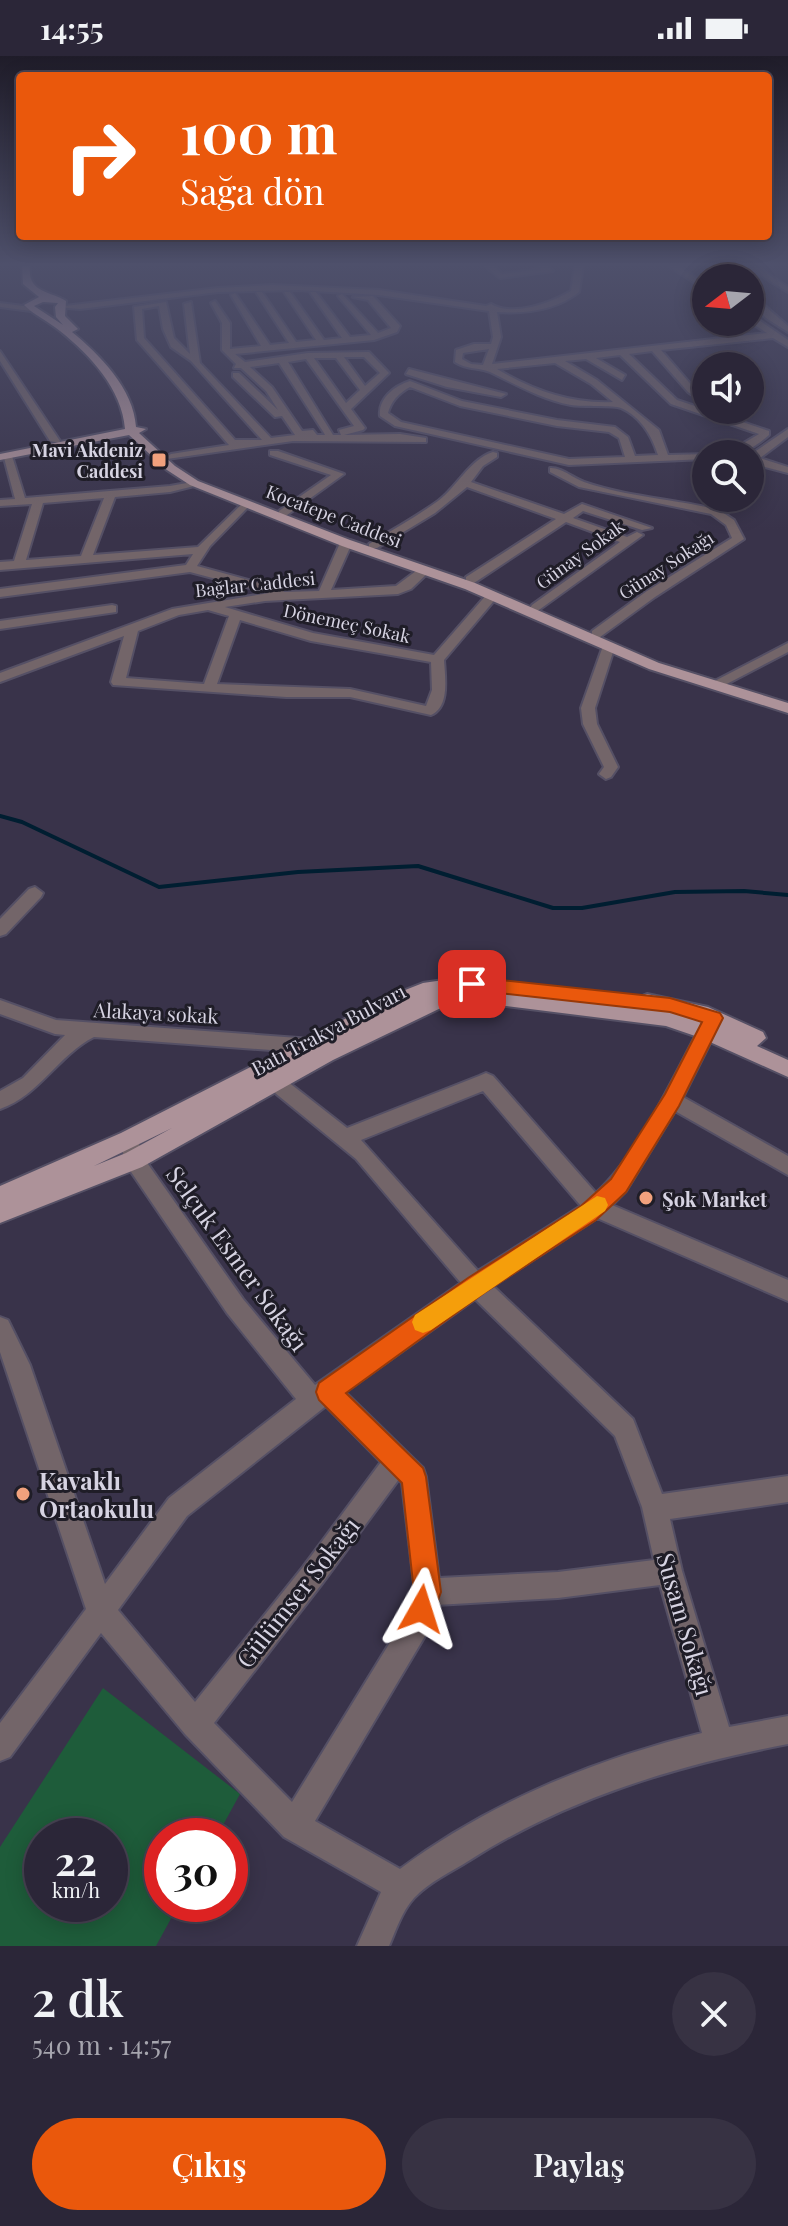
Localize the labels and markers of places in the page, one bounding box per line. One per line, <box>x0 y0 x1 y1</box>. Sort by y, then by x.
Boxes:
place label: Mavi Akdeniz Caddesi <box>32 438 143 483</box>
marker: Mavi Akdeniz Caddesi <box>150 451 168 469</box>
pin <box>438 950 506 1018</box>
place label: Şok Market <box>662 1185 768 1212</box>
marker: Şok Market <box>637 1189 655 1207</box>
place label: Kavaklı Ortaokulu <box>39 1464 154 1524</box>
marker: Kavaklı Ortaokulu <box>14 1485 32 1503</box>

